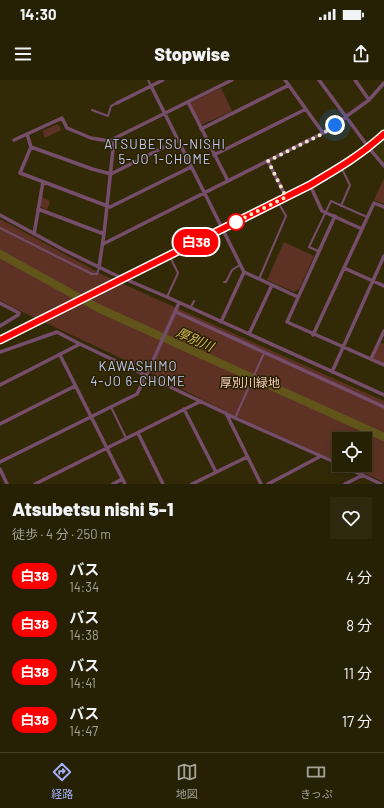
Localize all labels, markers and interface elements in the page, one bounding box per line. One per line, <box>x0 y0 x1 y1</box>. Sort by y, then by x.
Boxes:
text: 14:30 <box>20 5 57 23</box>
icon: menu <box>12 43 34 65</box>
text: Stopwise <box>154 43 230 65</box>
icon: share <box>350 43 372 65</box>
your location <box>325 115 345 135</box>
district label: ATSUBETSU-NISHI 5-JO 1-CHOME <box>104 136 226 167</box>
unlabelled marker <box>227 213 245 231</box>
line badge: 白38 <box>173 229 219 255</box>
text: 白38 <box>181 233 211 250</box>
water label: 厚別川 <box>174 324 218 355</box>
district label: KAWASHIMO 4-JO 6-CHOME <box>90 358 186 389</box>
park label: 厚別川緑地 <box>220 375 280 389</box>
map controls <box>332 432 372 472</box>
button: locate <box>332 432 372 472</box>
text: Atsubetsu nishi 5-1 <box>12 497 173 520</box>
button: heart <box>330 497 372 539</box>
text: 徒歩 · 4 分 · 250 m <box>12 526 111 542</box>
text: バス <box>69 560 99 578</box>
text: 白38 <box>20 567 49 584</box>
text: 4 分 <box>346 568 372 586</box>
text: 14:34 <box>69 579 99 595</box>
text: バス <box>69 608 99 626</box>
text: 白38 <box>20 615 49 632</box>
text: 8 分 <box>346 616 372 634</box>
text: 14:38 <box>69 627 99 643</box>
text: バス <box>69 656 99 674</box>
text: 白38 <box>20 663 49 680</box>
text: 11 分 <box>343 664 372 682</box>
text: 14:41 <box>69 675 96 691</box>
text: バス <box>69 704 99 722</box>
text: 白38 <box>20 711 49 728</box>
text: 17 分 <box>342 712 372 730</box>
text: 14:47 <box>69 723 98 739</box>
tab: 経路 <box>51 761 73 801</box>
tab: 地図 <box>176 761 198 801</box>
tab: きっぷ <box>300 761 333 801</box>

